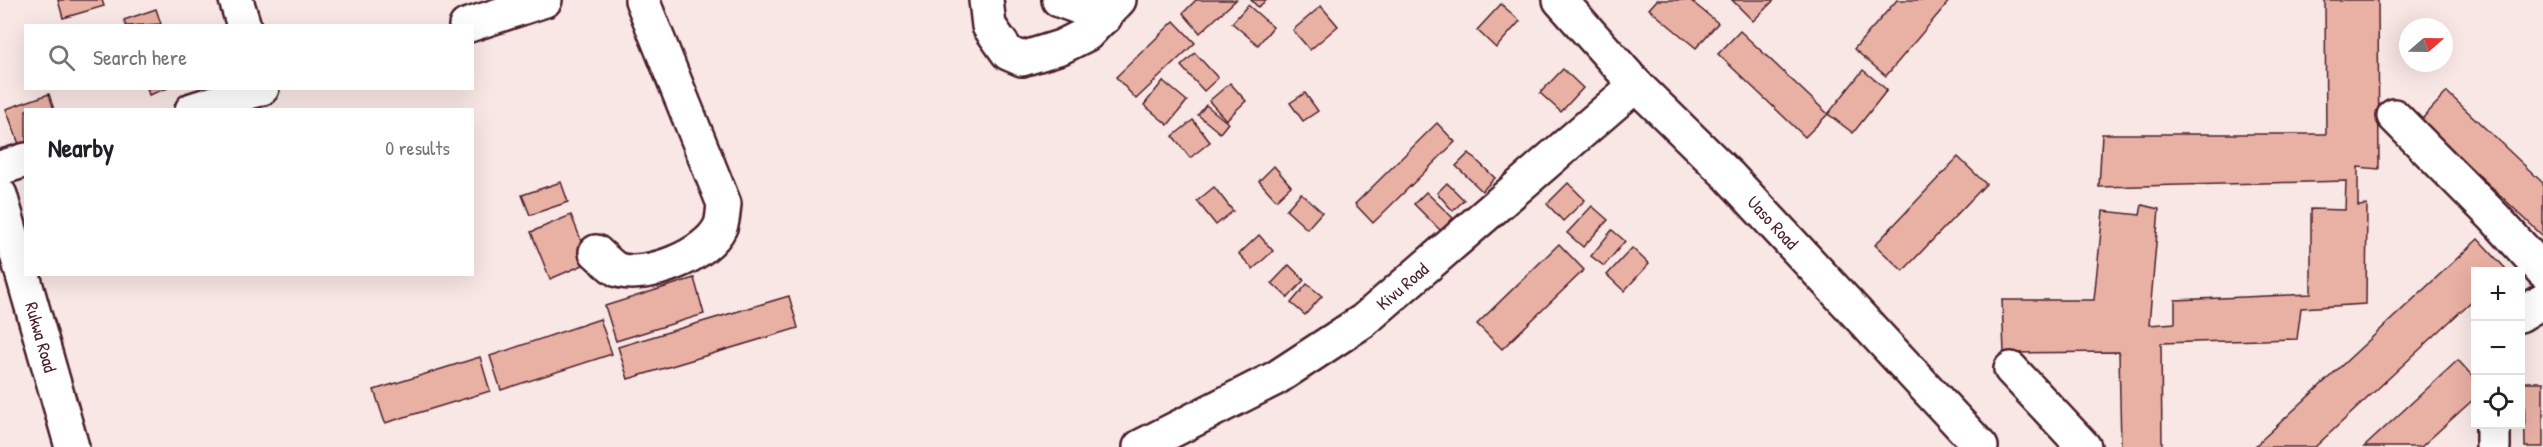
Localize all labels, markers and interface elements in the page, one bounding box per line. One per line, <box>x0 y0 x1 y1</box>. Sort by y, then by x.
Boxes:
north arrow <box>2399 18 2453 72</box>
search box <box>24 24 474 90</box>
icon: search <box>45 41 78 74</box>
text: Search here <box>93 42 187 72</box>
text: Nearby <box>48 130 114 165</box>
text: 0 results <box>385 134 450 161</box>
street label: Uaso Road <box>1742 190 1804 255</box>
street label: Kivu Road <box>1371 257 1434 316</box>
map controls <box>2471 267 2525 429</box>
button: + <box>2471 267 2525 321</box>
street label: Rukwa Road <box>19 299 63 375</box>
button: − <box>2471 321 2525 375</box>
button: locate <box>2471 375 2525 429</box>

